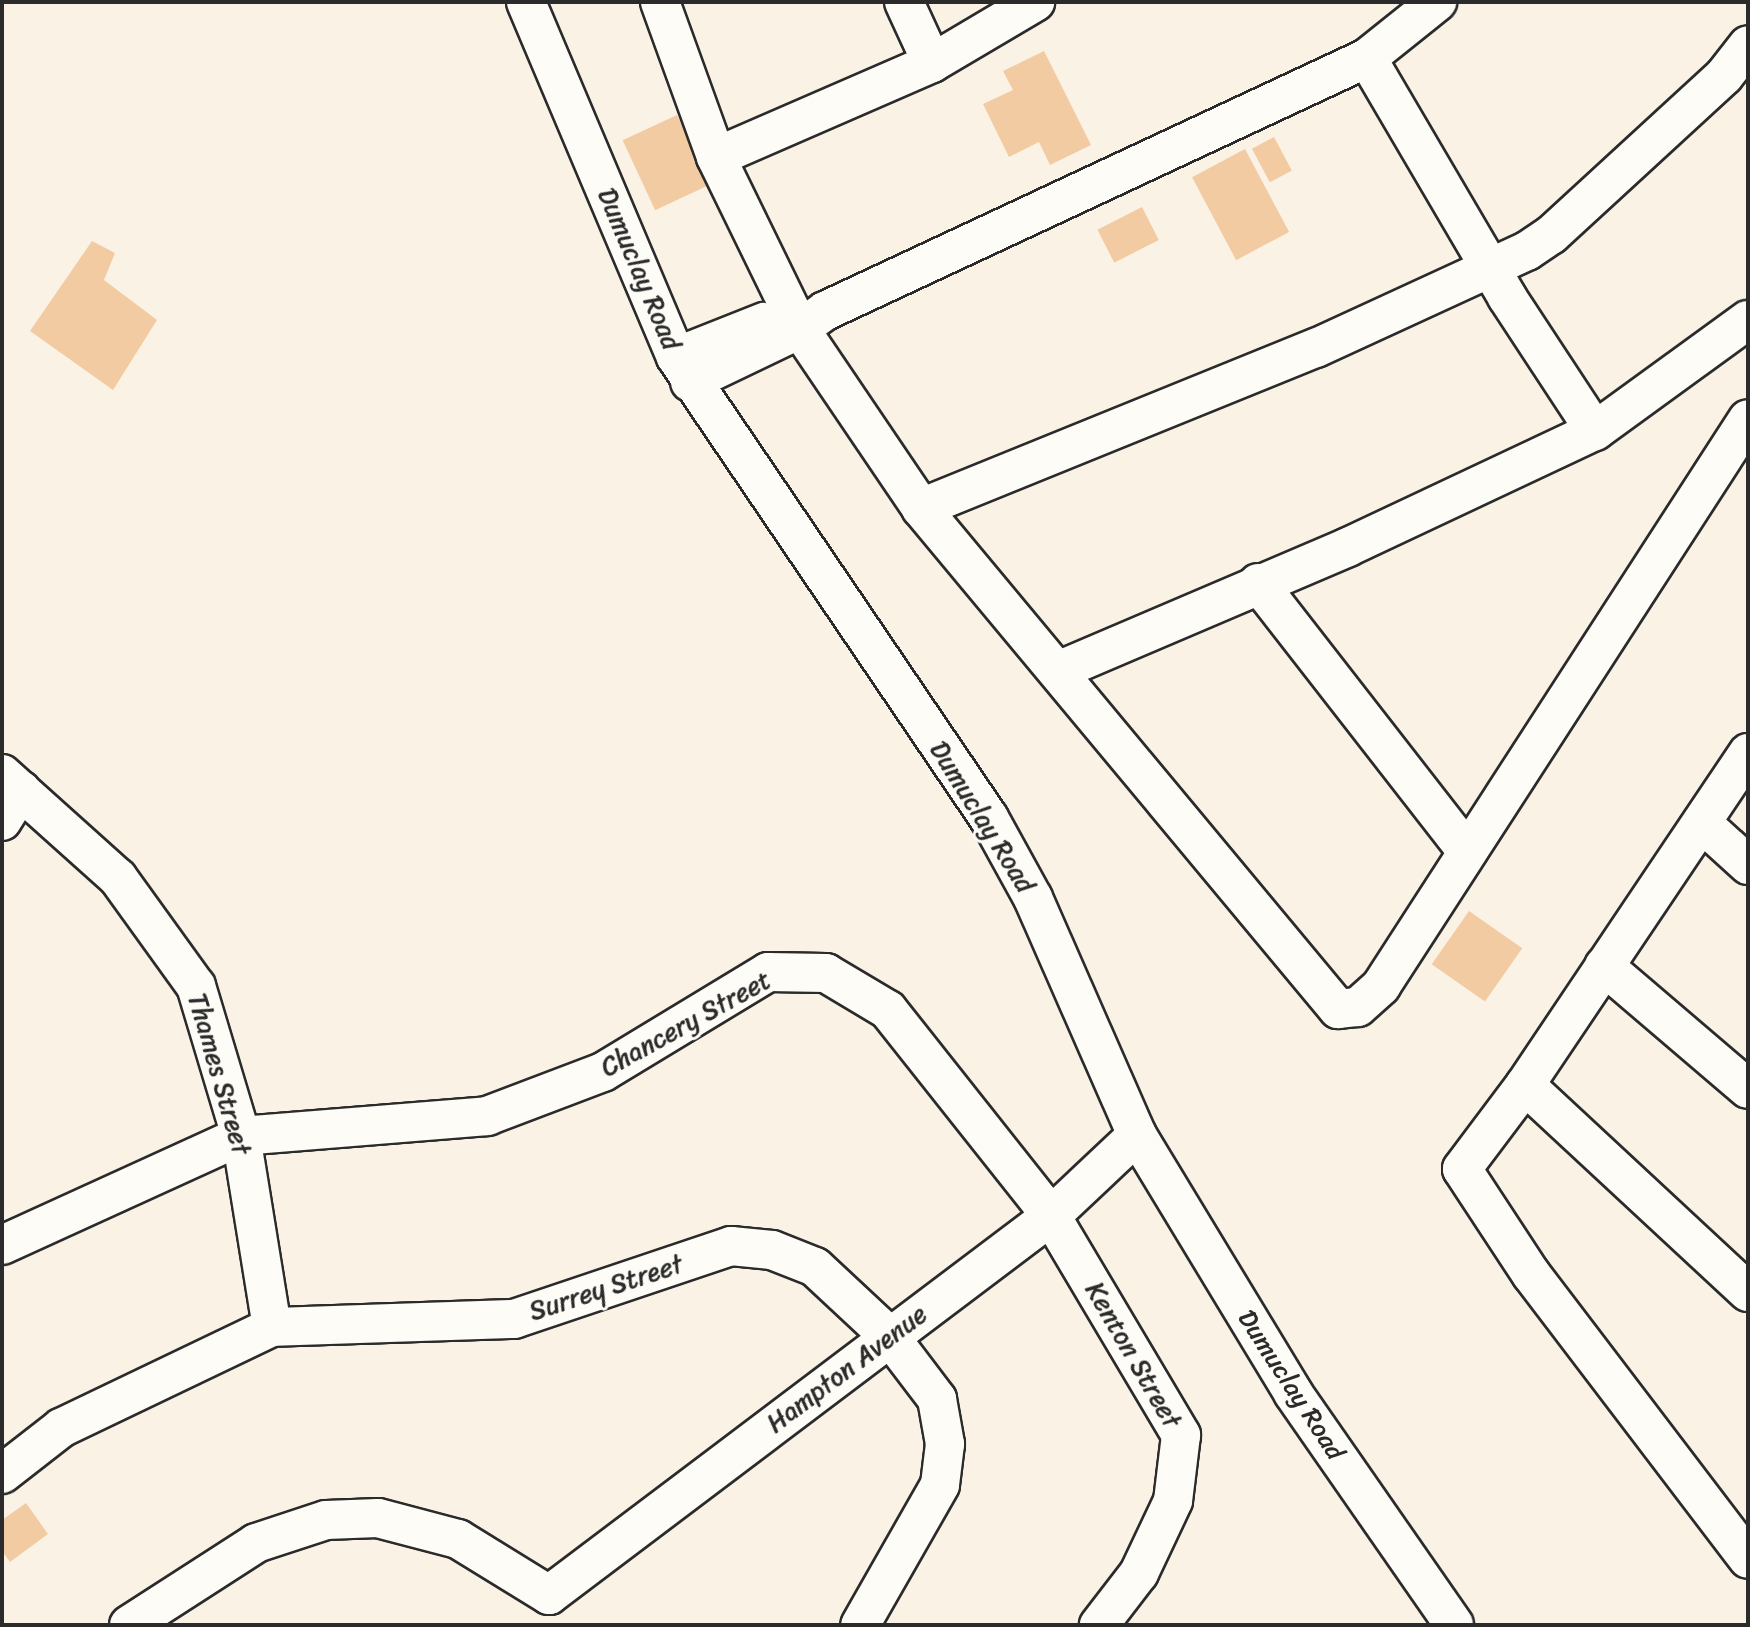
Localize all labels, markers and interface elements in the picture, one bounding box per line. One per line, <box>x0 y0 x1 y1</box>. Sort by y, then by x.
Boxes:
street label: Dumuclay Road <box>591 183 687 355</box>
street label: Dumuclay Road <box>923 735 1041 899</box>
street label: Chancery Street <box>595 964 777 1084</box>
street label: Thames Street <box>181 989 257 1159</box>
street label: Surrey Street <box>525 1248 687 1328</box>
street label: Kenton Street <box>1078 1276 1188 1434</box>
street label: Hampton Avenue <box>761 1299 933 1439</box>
street label: Dumuclay Road <box>1231 1304 1351 1466</box>

